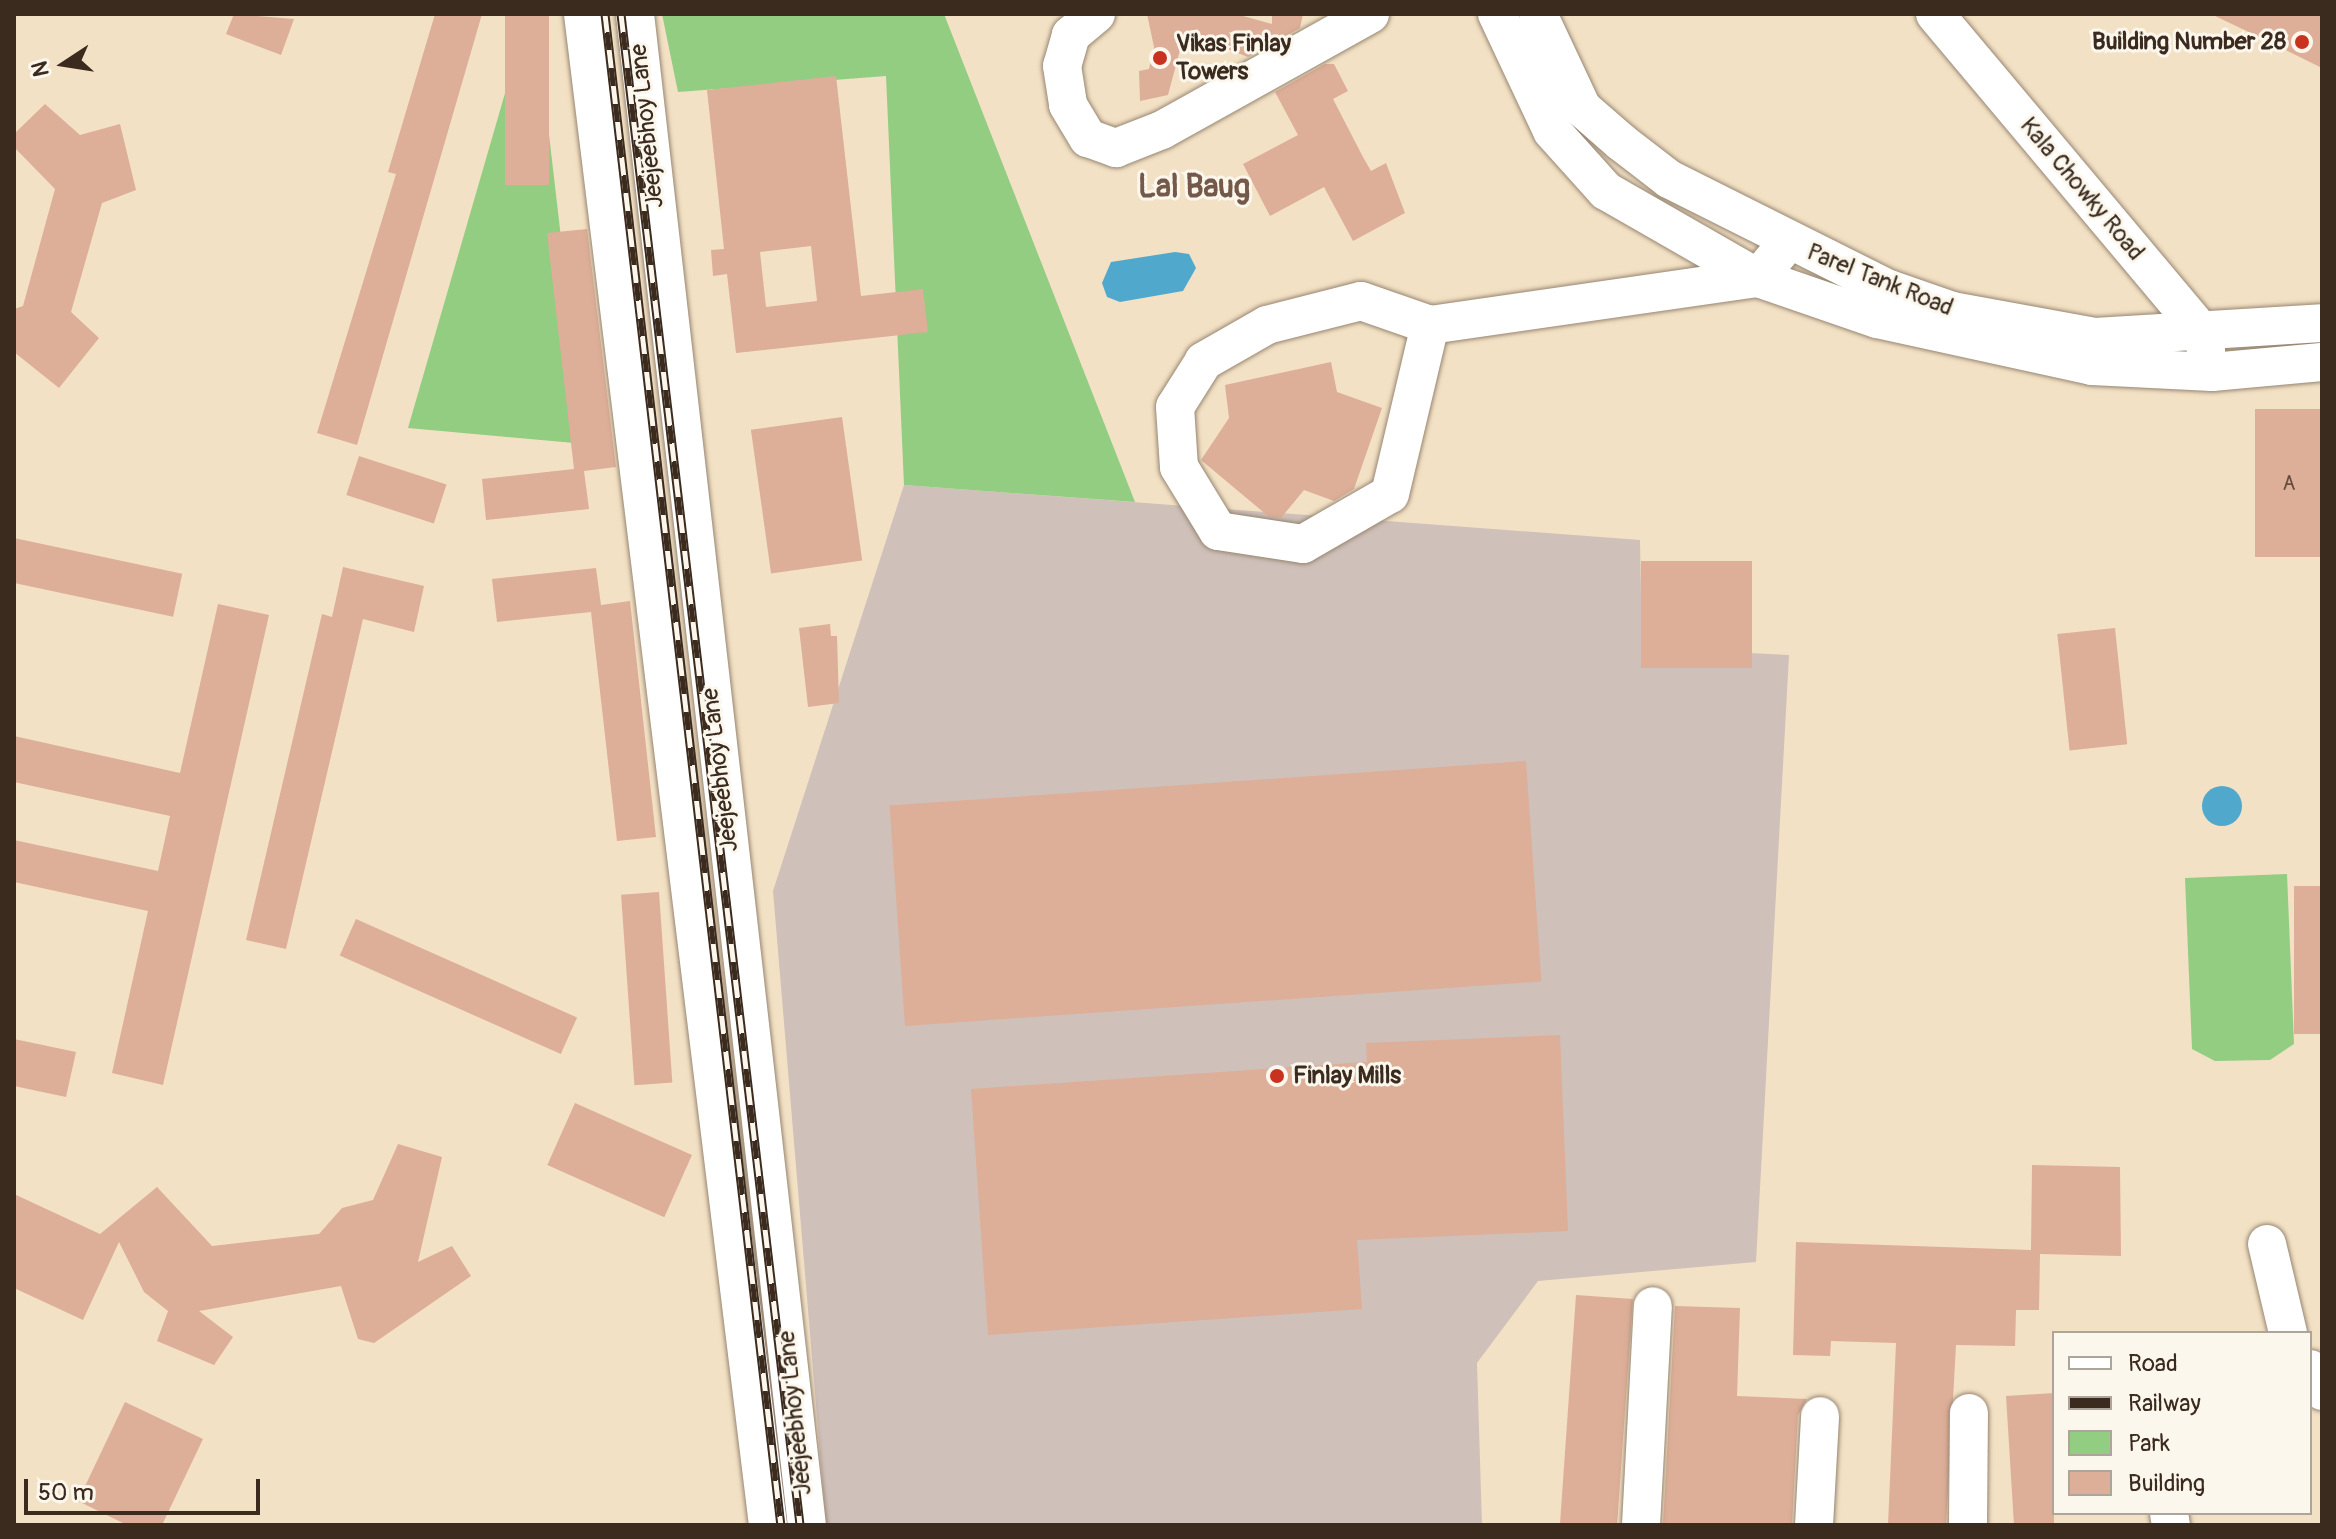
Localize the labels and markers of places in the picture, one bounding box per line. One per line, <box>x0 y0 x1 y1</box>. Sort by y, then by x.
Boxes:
place label: Building Number 28 <box>2092 28 2286 56</box>
place label: Vikas Finlay Towers <box>1176 30 1291 86</box>
marker: Building Number 28 <box>2293 33 2311 51</box>
marker: Vikas Finlay Towers <box>1151 49 1169 67</box>
place label: Finlay Mills <box>1293 1062 1401 1090</box>
marker: Finlay Mills <box>1268 1067 1286 1085</box>

